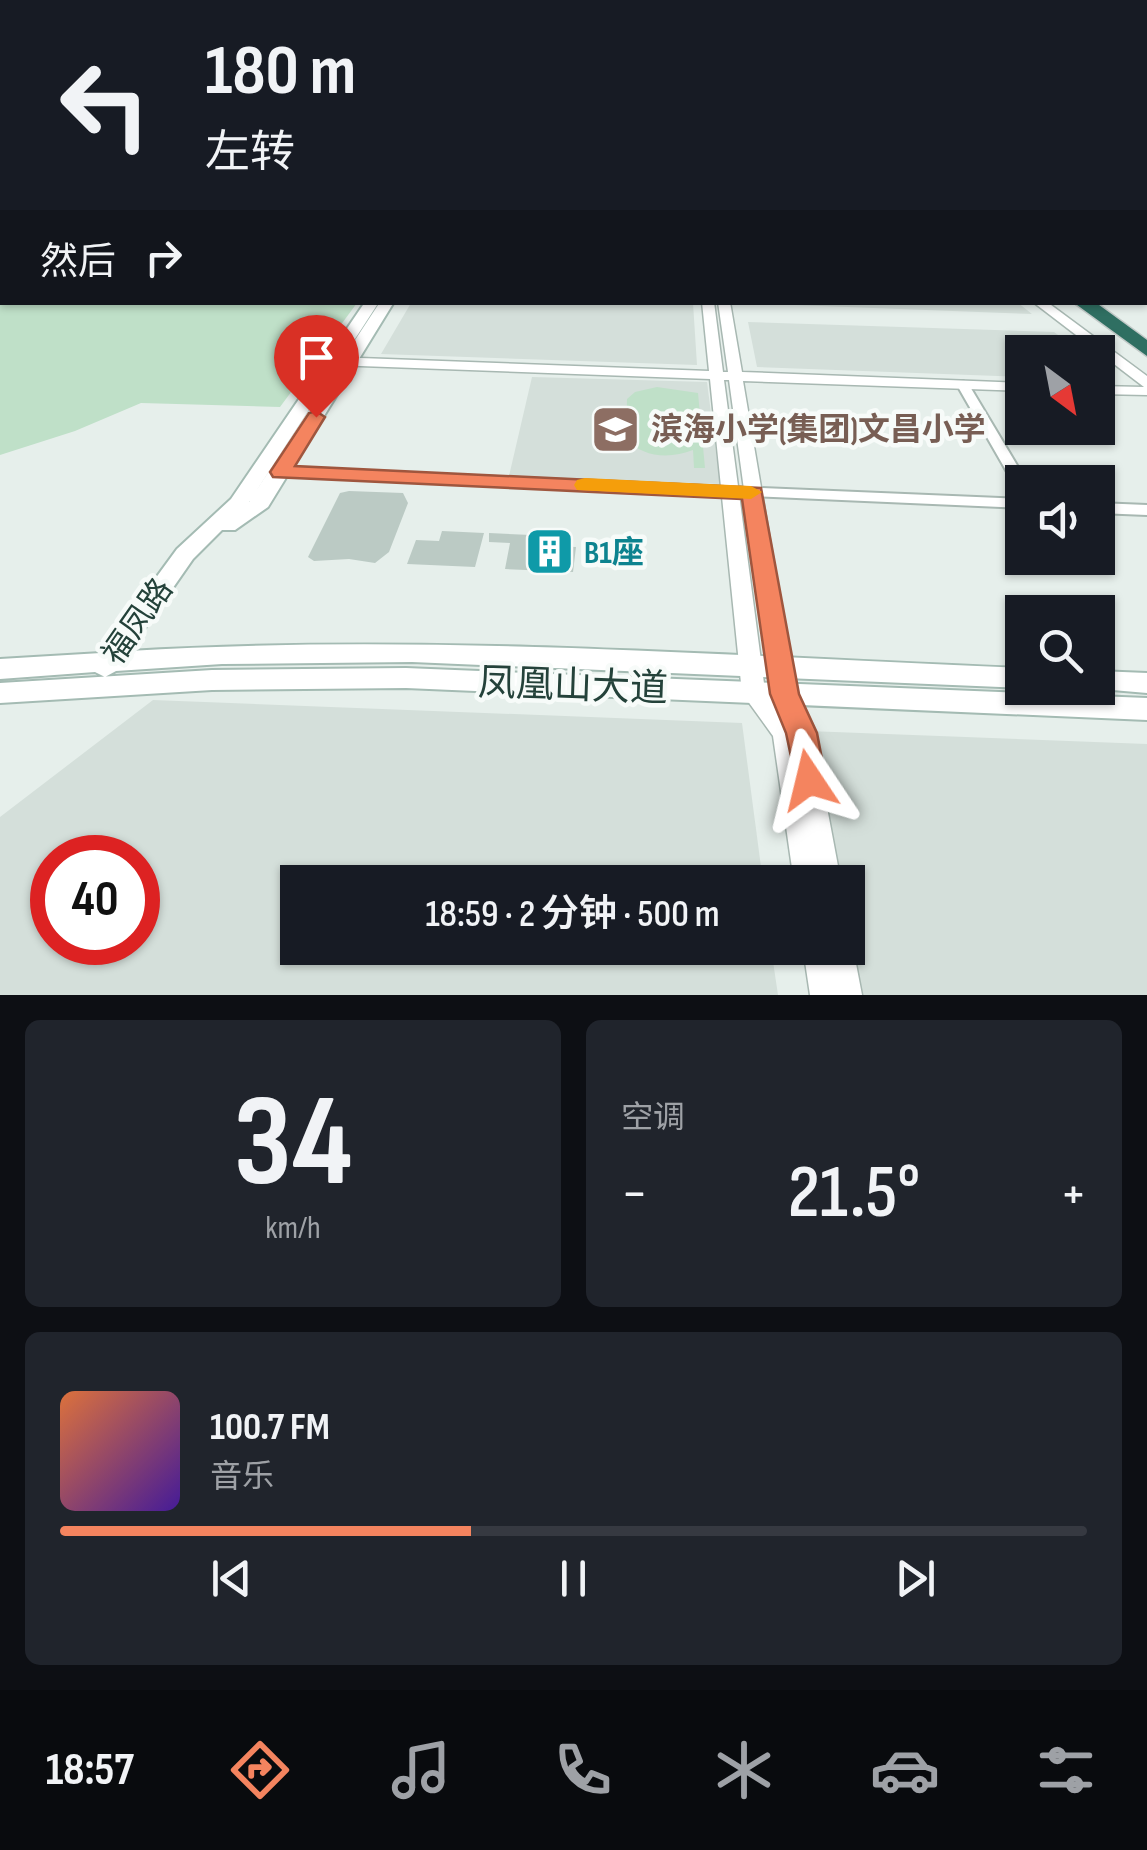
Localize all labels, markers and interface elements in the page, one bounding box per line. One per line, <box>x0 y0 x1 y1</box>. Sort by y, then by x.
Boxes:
text: 180 m <box>205 30 356 114</box>
icon: left <box>40 40 170 170</box>
text: 左转 <box>205 126 295 181</box>
icon: right <box>136 230 191 285</box>
text: 然后 <box>40 240 116 285</box>
pin <box>274 315 359 418</box>
icon: arrive <box>289 330 344 385</box>
north arrow <box>1005 335 1115 445</box>
map controls <box>1005 335 1115 705</box>
school or university icon: 滨海小学(集团)文昌小学 <box>590 403 642 455</box>
place label: 滨海小学(集团)文昌小学 <box>651 411 986 450</box>
button: sound <box>1005 465 1115 575</box>
building icon: B1座 <box>523 526 575 578</box>
place label: B1座 <box>584 534 644 573</box>
street label: 福凤路 <box>95 571 182 672</box>
button: search <box>1005 595 1115 705</box>
street label: 凤凰山大道 <box>477 661 669 712</box>
position arrow <box>757 728 861 832</box>
speed limit sign: 40 <box>30 835 160 965</box>
text: 18:59 · 2 分钟 · 500 m <box>425 892 720 937</box>
text: 34 <box>234 1066 352 1222</box>
text: 空调 <box>621 1099 685 1138</box>
text: 21.5° <box>788 1148 920 1239</box>
text: − <box>621 1161 648 1228</box>
text: + <box>1060 1161 1087 1228</box>
text: km/h <box>265 1209 321 1248</box>
text: 100.7 FM <box>210 1405 330 1450</box>
text: 音乐 <box>210 1458 274 1497</box>
icon: previous <box>204 1551 259 1606</box>
icon: pause <box>546 1551 601 1606</box>
icon: next <box>888 1551 943 1606</box>
icon: directions <box>225 1735 295 1805</box>
icon: music <box>386 1735 456 1805</box>
icon: phone <box>548 1735 618 1805</box>
icon: climate <box>709 1735 779 1805</box>
icon: car <box>870 1735 940 1805</box>
icon: filters <box>1031 1735 1101 1805</box>
text: 18:57 <box>46 1743 134 1798</box>

